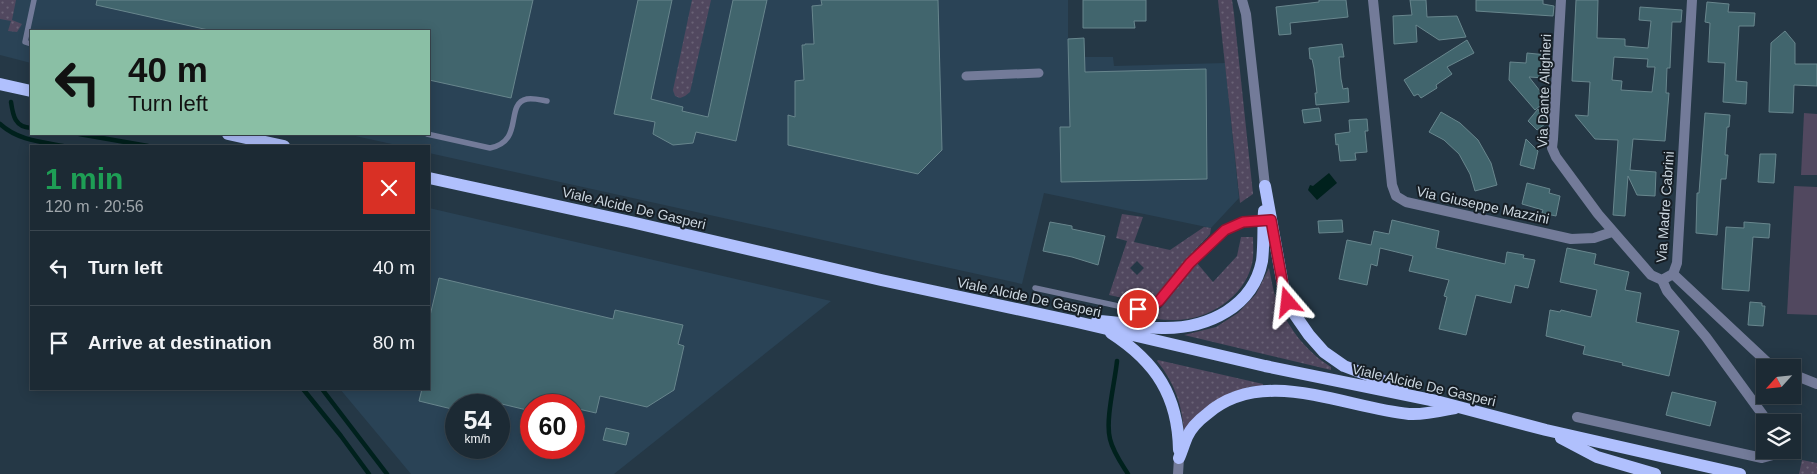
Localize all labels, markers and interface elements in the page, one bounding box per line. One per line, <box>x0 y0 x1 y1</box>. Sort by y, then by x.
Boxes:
street label: Via Dante Alighieri <box>1534 34 1554 148</box>
icon: left <box>45 50 110 115</box>
text: 40 m <box>128 50 208 89</box>
text: Turn left <box>128 91 208 116</box>
street label: Via Madre Cabrini <box>1653 151 1677 263</box>
text: 1 min <box>45 162 123 195</box>
button: close <box>363 162 415 214</box>
street label: Via Giuseppe Mazzini <box>1415 183 1551 227</box>
street label: Viale Alcide De Gasperi <box>561 184 707 232</box>
text: 120 m · 20:56 <box>45 198 144 215</box>
icon: left <box>45 254 73 282</box>
text: Turn left <box>88 257 163 278</box>
text: 40 m <box>373 257 415 278</box>
street label: Viale Alcide De Gasperi <box>956 274 1102 320</box>
position arrow <box>1261 275 1313 327</box>
pin <box>1117 288 1159 330</box>
icon: arrive <box>1124 295 1152 323</box>
icon: arrive <box>45 329 73 357</box>
text: Arrive at destination <box>88 332 272 353</box>
text: 80 m <box>373 332 415 353</box>
north arrow <box>1756 359 1801 404</box>
map controls <box>1756 359 1801 459</box>
street label: Viale Alcide De Gasperi <box>1351 361 1497 409</box>
speed limit sign: 60 <box>520 394 585 459</box>
text: 54 <box>464 406 491 434</box>
button: layers <box>1756 414 1801 459</box>
text: km/h <box>464 432 491 446</box>

